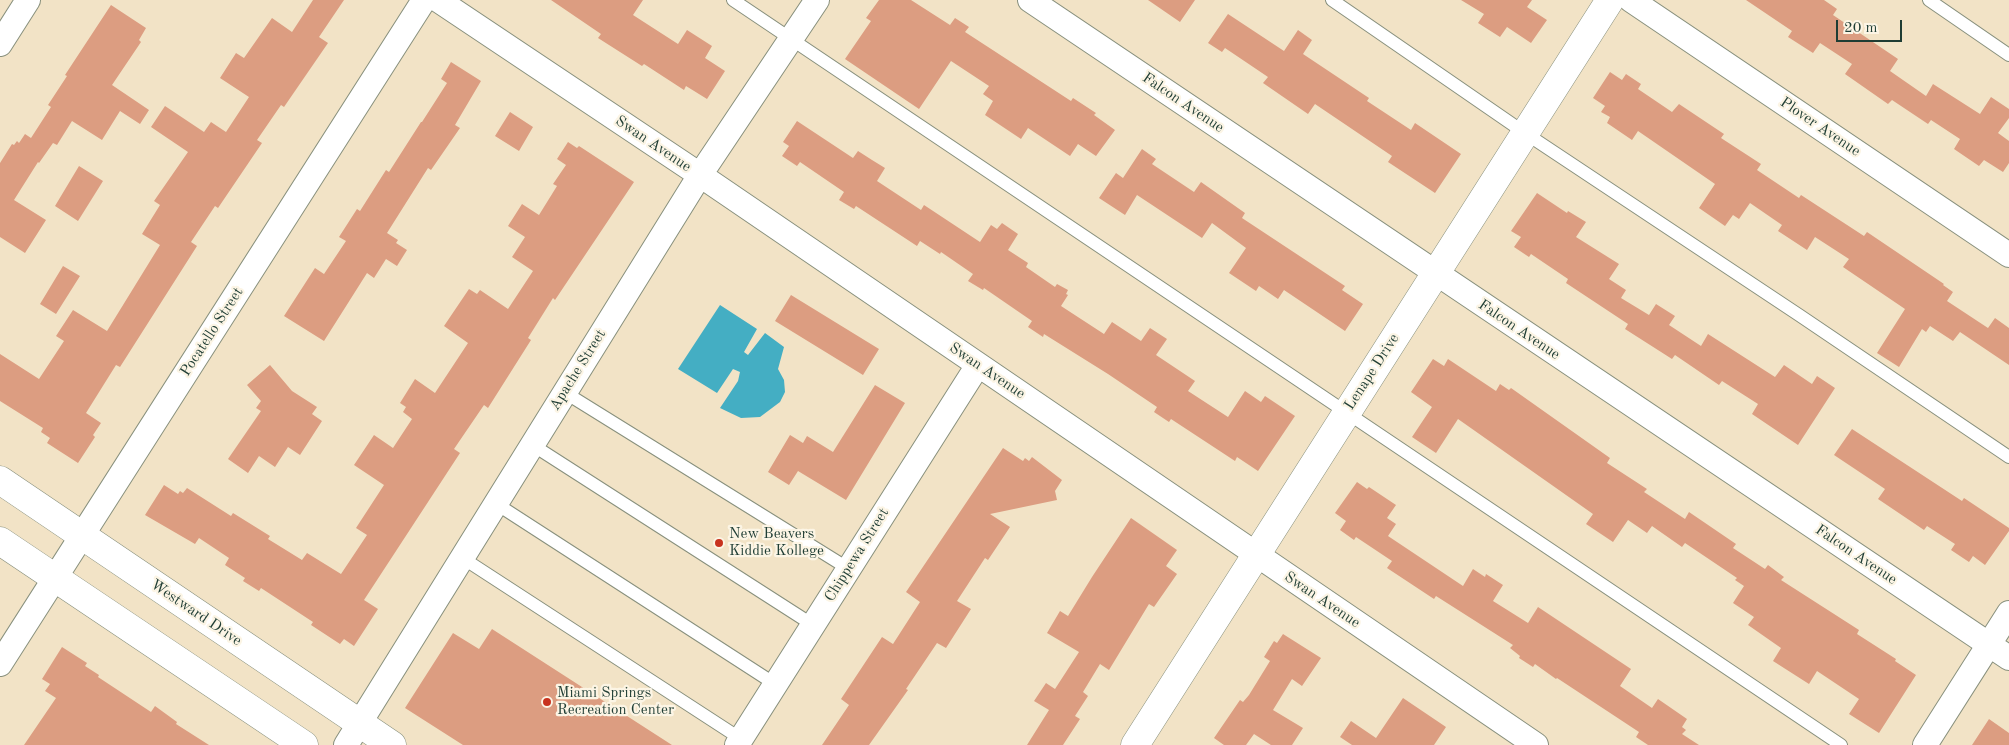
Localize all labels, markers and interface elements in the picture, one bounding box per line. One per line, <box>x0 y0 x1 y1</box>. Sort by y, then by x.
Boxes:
scale bar <box>1839 10 1905 42</box>
text: 20 m <box>1844 21 1878 36</box>
street label: Falcon Avenue <box>1139 69 1227 137</box>
street label: Plover Avenue <box>1776 93 1864 161</box>
street label: Swan Avenue <box>612 112 694 176</box>
street label: Pocatello Street <box>177 284 247 380</box>
street label: Falcon Avenue <box>1475 296 1563 364</box>
street label: Apache Street <box>546 326 610 414</box>
street label: Lenape Drive <box>1341 330 1403 414</box>
street label: Swan Avenue <box>946 339 1028 403</box>
street label: Chippewa Street <box>821 505 893 605</box>
street label: Falcon Avenue <box>1812 521 1900 589</box>
place label: New Beavers Kiddie Kollege <box>729 525 824 560</box>
marker: New Beavers Kiddie Kollege <box>713 537 725 549</box>
street label: Swan Avenue <box>1281 568 1363 632</box>
street label: Westward Drive <box>147 576 245 650</box>
place label: Miami Springs Recreation Center <box>557 684 674 719</box>
marker: Miami Springs Recreation Center <box>541 696 553 708</box>

